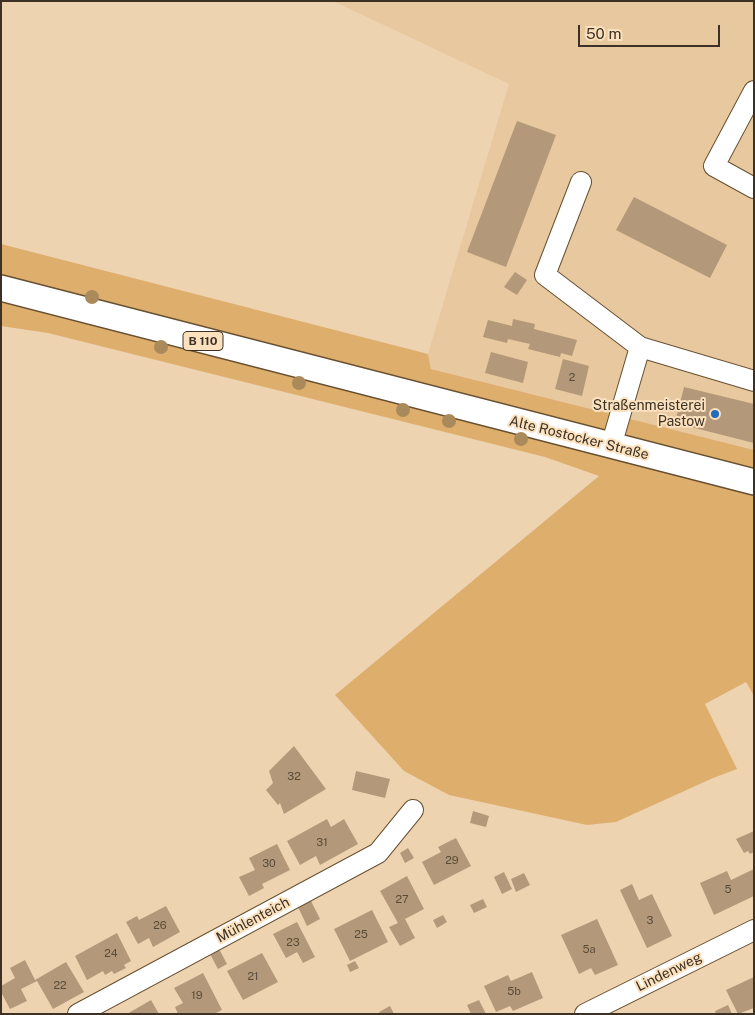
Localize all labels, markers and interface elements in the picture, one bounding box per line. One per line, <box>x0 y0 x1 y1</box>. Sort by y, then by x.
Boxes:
scale bar <box>580 15 722 47</box>
text: 50 m <box>586 25 621 42</box>
road number: B 110 <box>183 332 223 351</box>
house number: 2 <box>569 371 575 385</box>
place label: Straßenmeisterei Pastow <box>593 398 705 431</box>
marker: Straßenmeisterei Pastow <box>709 408 721 420</box>
street label: Alte Rostocker Straße <box>508 413 650 463</box>
house number: 32 <box>287 770 301 784</box>
house number: 31 <box>316 836 328 850</box>
house number: 29 <box>445 854 459 868</box>
house number: 30 <box>262 857 276 871</box>
house number: 5 <box>724 883 732 897</box>
house number: 27 <box>395 893 409 907</box>
street label: Mühlenteich <box>214 894 292 946</box>
house number: 3 <box>647 914 653 928</box>
house number: 26 <box>153 919 167 933</box>
house number: 25 <box>354 928 368 942</box>
house number: 23 <box>286 936 300 950</box>
house number: 5a <box>582 943 596 957</box>
house number: 24 <box>104 947 118 961</box>
street label: Lindenweg <box>633 949 705 995</box>
house number: 21 <box>247 970 259 984</box>
house number: 22 <box>53 979 67 993</box>
house number: 5b <box>507 985 521 999</box>
house number: 19 <box>191 989 203 1003</box>

